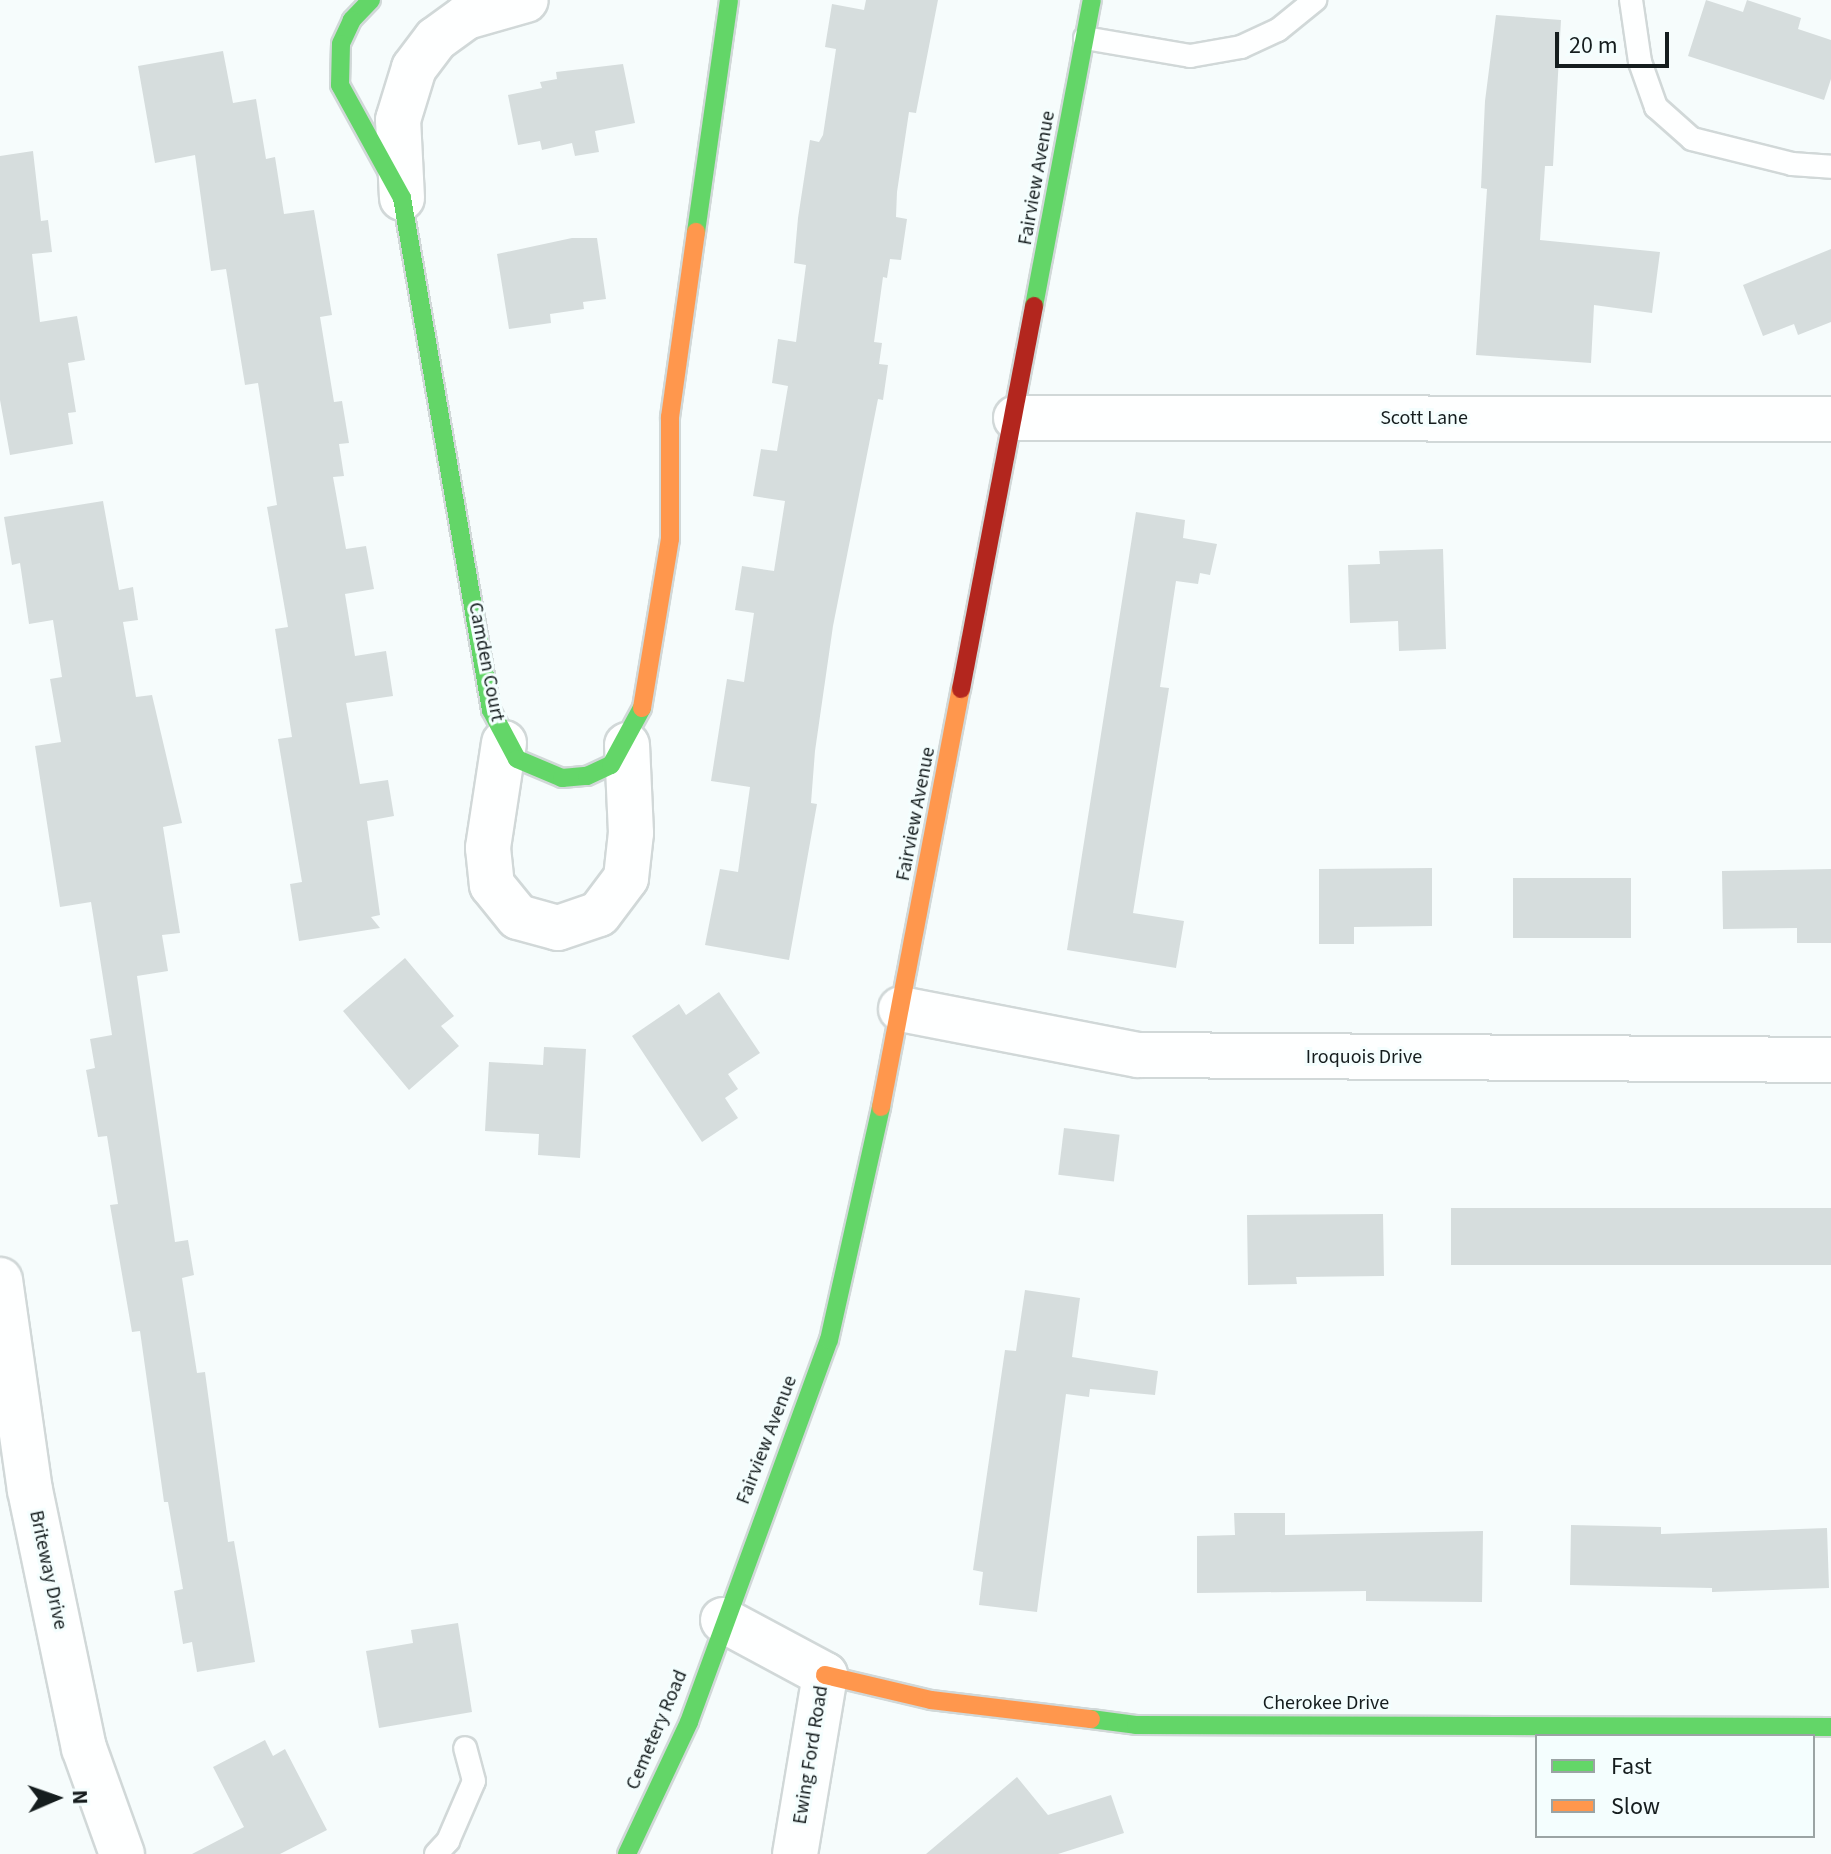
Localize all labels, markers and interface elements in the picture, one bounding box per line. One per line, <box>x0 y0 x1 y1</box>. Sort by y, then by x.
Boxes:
scale bar <box>1559 16 1673 66</box>
text: 20 m <box>1569 28 1618 63</box>
street label: Fairview Avenue <box>1013 109 1061 247</box>
street label: Scott Lane <box>1380 406 1468 430</box>
street label: Camden Court <box>463 600 509 724</box>
street label: Fairview Avenue <box>891 745 941 883</box>
street label: Iroquois Drive <box>1306 1045 1422 1069</box>
street label: Fairview Avenue <box>731 1372 803 1508</box>
street label: Briteway Drive <box>24 1508 72 1632</box>
street label: Cemetery Road <box>621 1667 693 1793</box>
street label: Ewing Ford Road <box>788 1684 834 1826</box>
street label: Cherokee Drive <box>1263 1691 1389 1715</box>
legend <box>1535 1734 1815 1838</box>
text: Fast <box>1611 1749 1652 1784</box>
north arrow <box>16 1758 96 1838</box>
text: N <box>64 1789 96 1805</box>
text: Slow <box>1611 1789 1660 1824</box>

